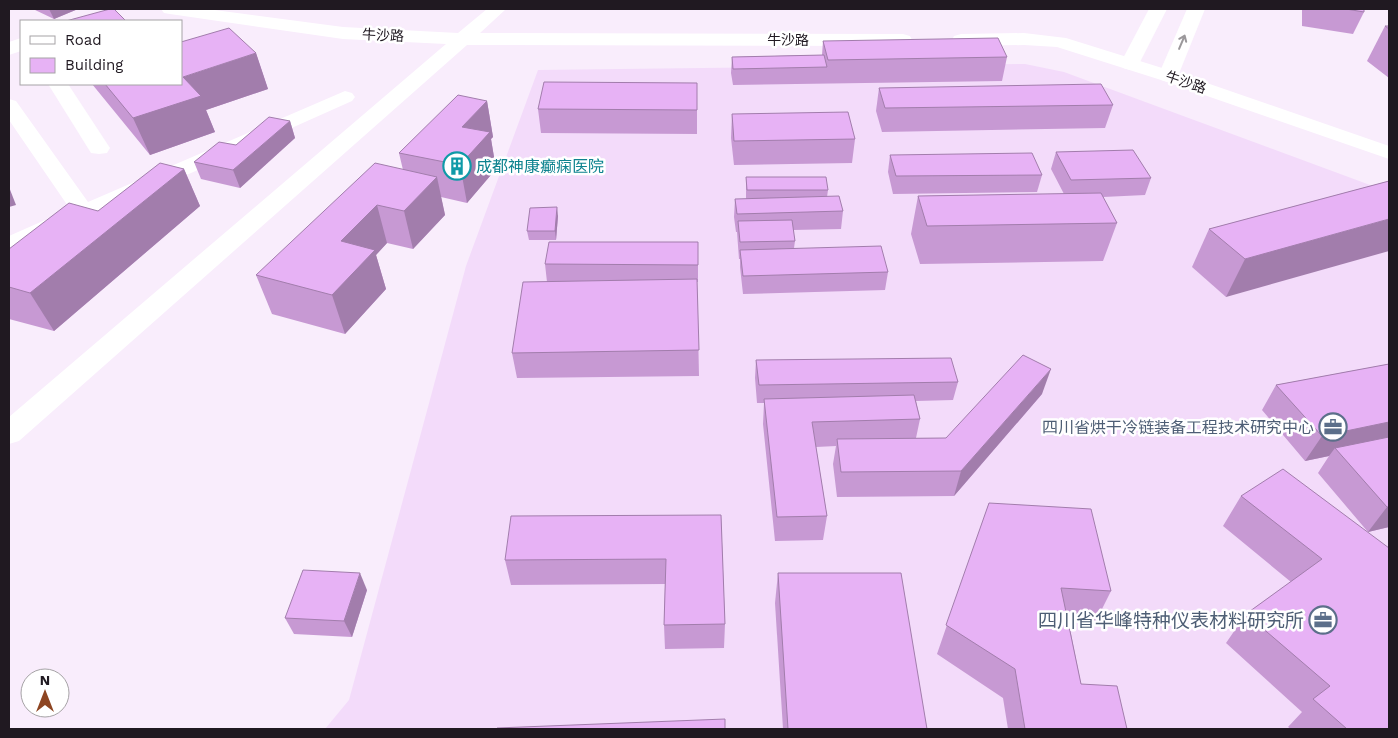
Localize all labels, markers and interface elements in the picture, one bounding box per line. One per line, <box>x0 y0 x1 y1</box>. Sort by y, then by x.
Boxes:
legend <box>20 20 182 85</box>
street label: 牛沙路 <box>362 26 404 44</box>
text: Road <box>65 31 102 49</box>
street label: 牛沙路 <box>767 32 809 48</box>
one-way arrow <box>1178 35 1187 50</box>
text: Building <box>65 56 123 74</box>
street label: 牛沙路 <box>1164 68 1208 96</box>
building icon: 成都神康癫痫医院 <box>442 151 472 181</box>
place label: 成都神康癫痫医院 <box>476 157 604 176</box>
office icon: 四川省烘干冷链装备工程技术研究中心 <box>1318 412 1348 442</box>
place label: 四川省烘干冷链装备工程技术研究中心 <box>1042 418 1314 437</box>
office icon: 四川省华峰特种仪表材料研究所 <box>1308 605 1338 635</box>
place label: 四川省华峰特种仪表材料研究所 <box>1038 609 1304 632</box>
north arrow <box>20 668 70 718</box>
text: N <box>40 672 50 688</box>

